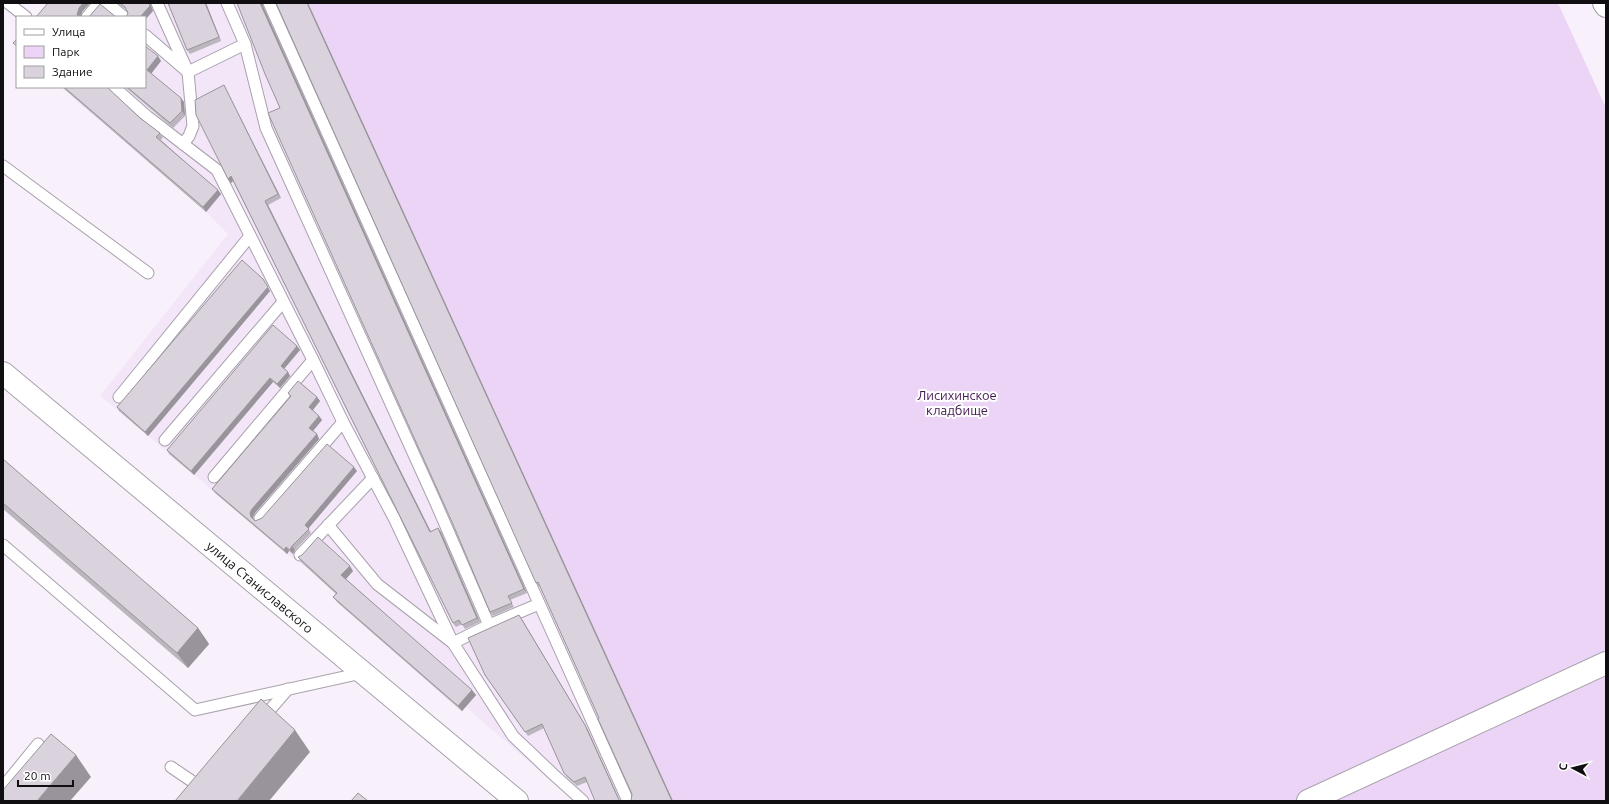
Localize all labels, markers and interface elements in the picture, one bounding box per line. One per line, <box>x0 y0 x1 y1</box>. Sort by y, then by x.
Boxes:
legend <box>16 16 146 88</box>
text: Улица <box>52 25 85 38</box>
text: Парк <box>52 45 80 58</box>
text: Здание <box>52 65 93 78</box>
park label: Лисихинское кладбище <box>917 388 997 417</box>
street label: улица Станиславского <box>204 538 316 636</box>
north arrow <box>1553 748 1593 788</box>
scale bar <box>18 762 73 788</box>
text: С <box>1557 763 1569 771</box>
text: 20 m <box>24 769 51 782</box>

